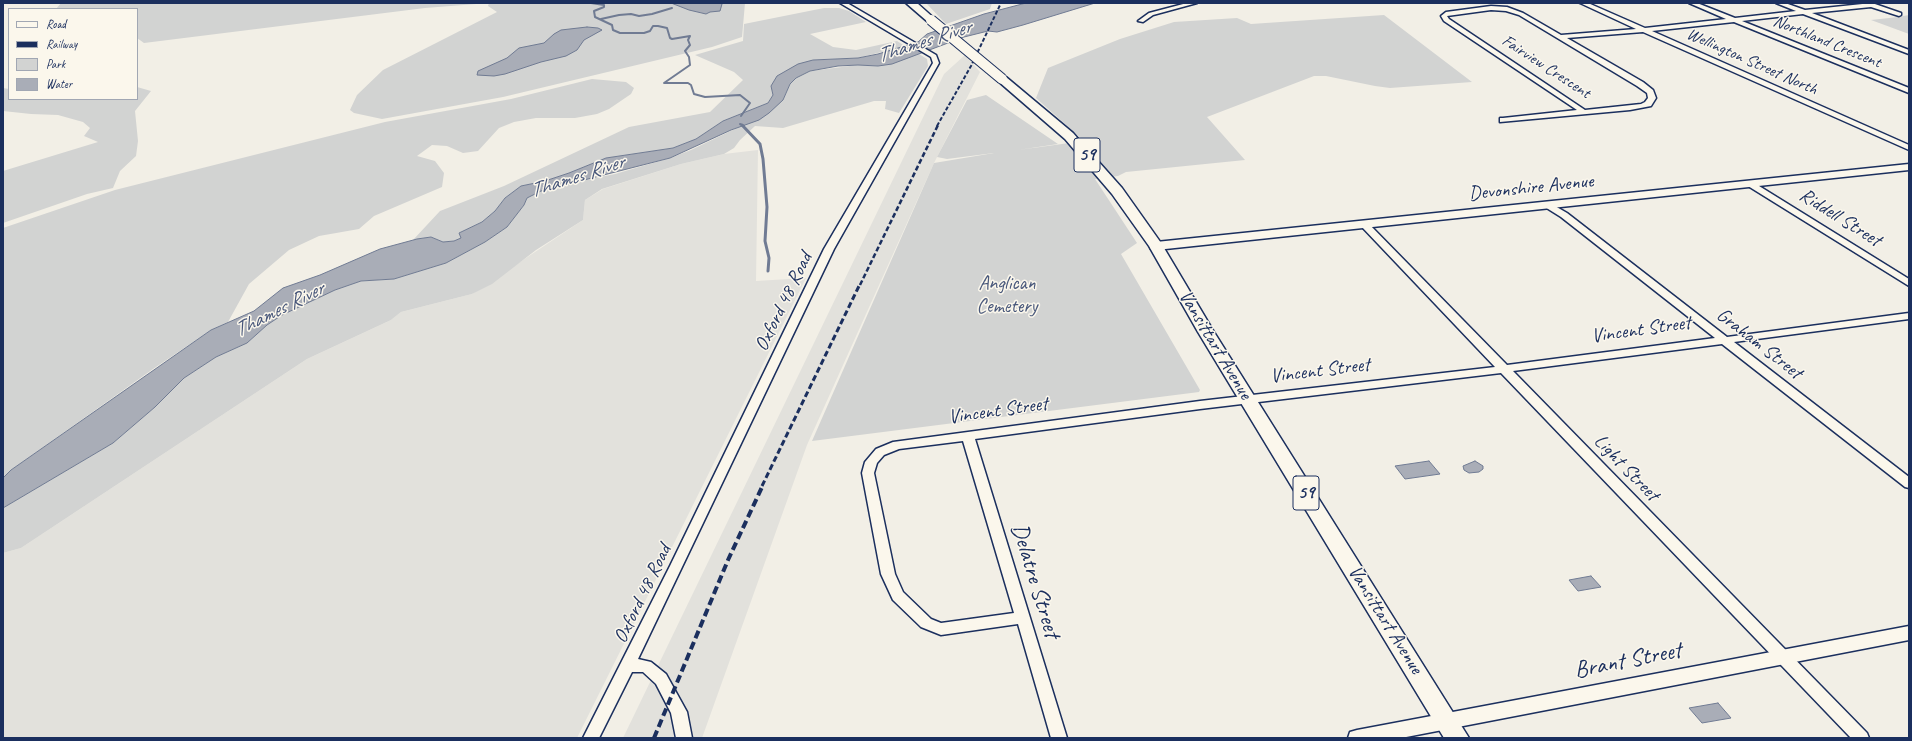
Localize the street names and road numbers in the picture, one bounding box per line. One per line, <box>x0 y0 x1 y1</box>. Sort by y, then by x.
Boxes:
street label: Northland Crescent <box>1770 11 1884 73</box>
street label: Wellington Street North <box>1683 24 1821 100</box>
street label: Fairview Crescent <box>1498 31 1594 103</box>
road number: 59 <box>1074 138 1100 172</box>
street label: Devonshire Avenue <box>1467 170 1595 206</box>
street label: Riddell Street <box>1795 183 1885 253</box>
street label: Oxford 48 Road <box>750 249 818 355</box>
street label: Vansittart Avenue <box>1173 286 1257 404</box>
street label: Graham Street <box>1711 303 1807 385</box>
street label: Vincent Street <box>1590 311 1692 349</box>
street label: Vincent Street <box>1269 353 1371 389</box>
street label: Vincent Street <box>947 392 1049 430</box>
street label: Light Street <box>1588 430 1664 506</box>
road number: 59 <box>1293 476 1319 510</box>
street label: Delatre Street <box>1004 520 1066 642</box>
street label: Oxford 48 Road <box>609 541 677 647</box>
street label: Vansittart Avenue <box>1342 561 1428 679</box>
street label: Brant Street <box>1572 637 1684 685</box>

